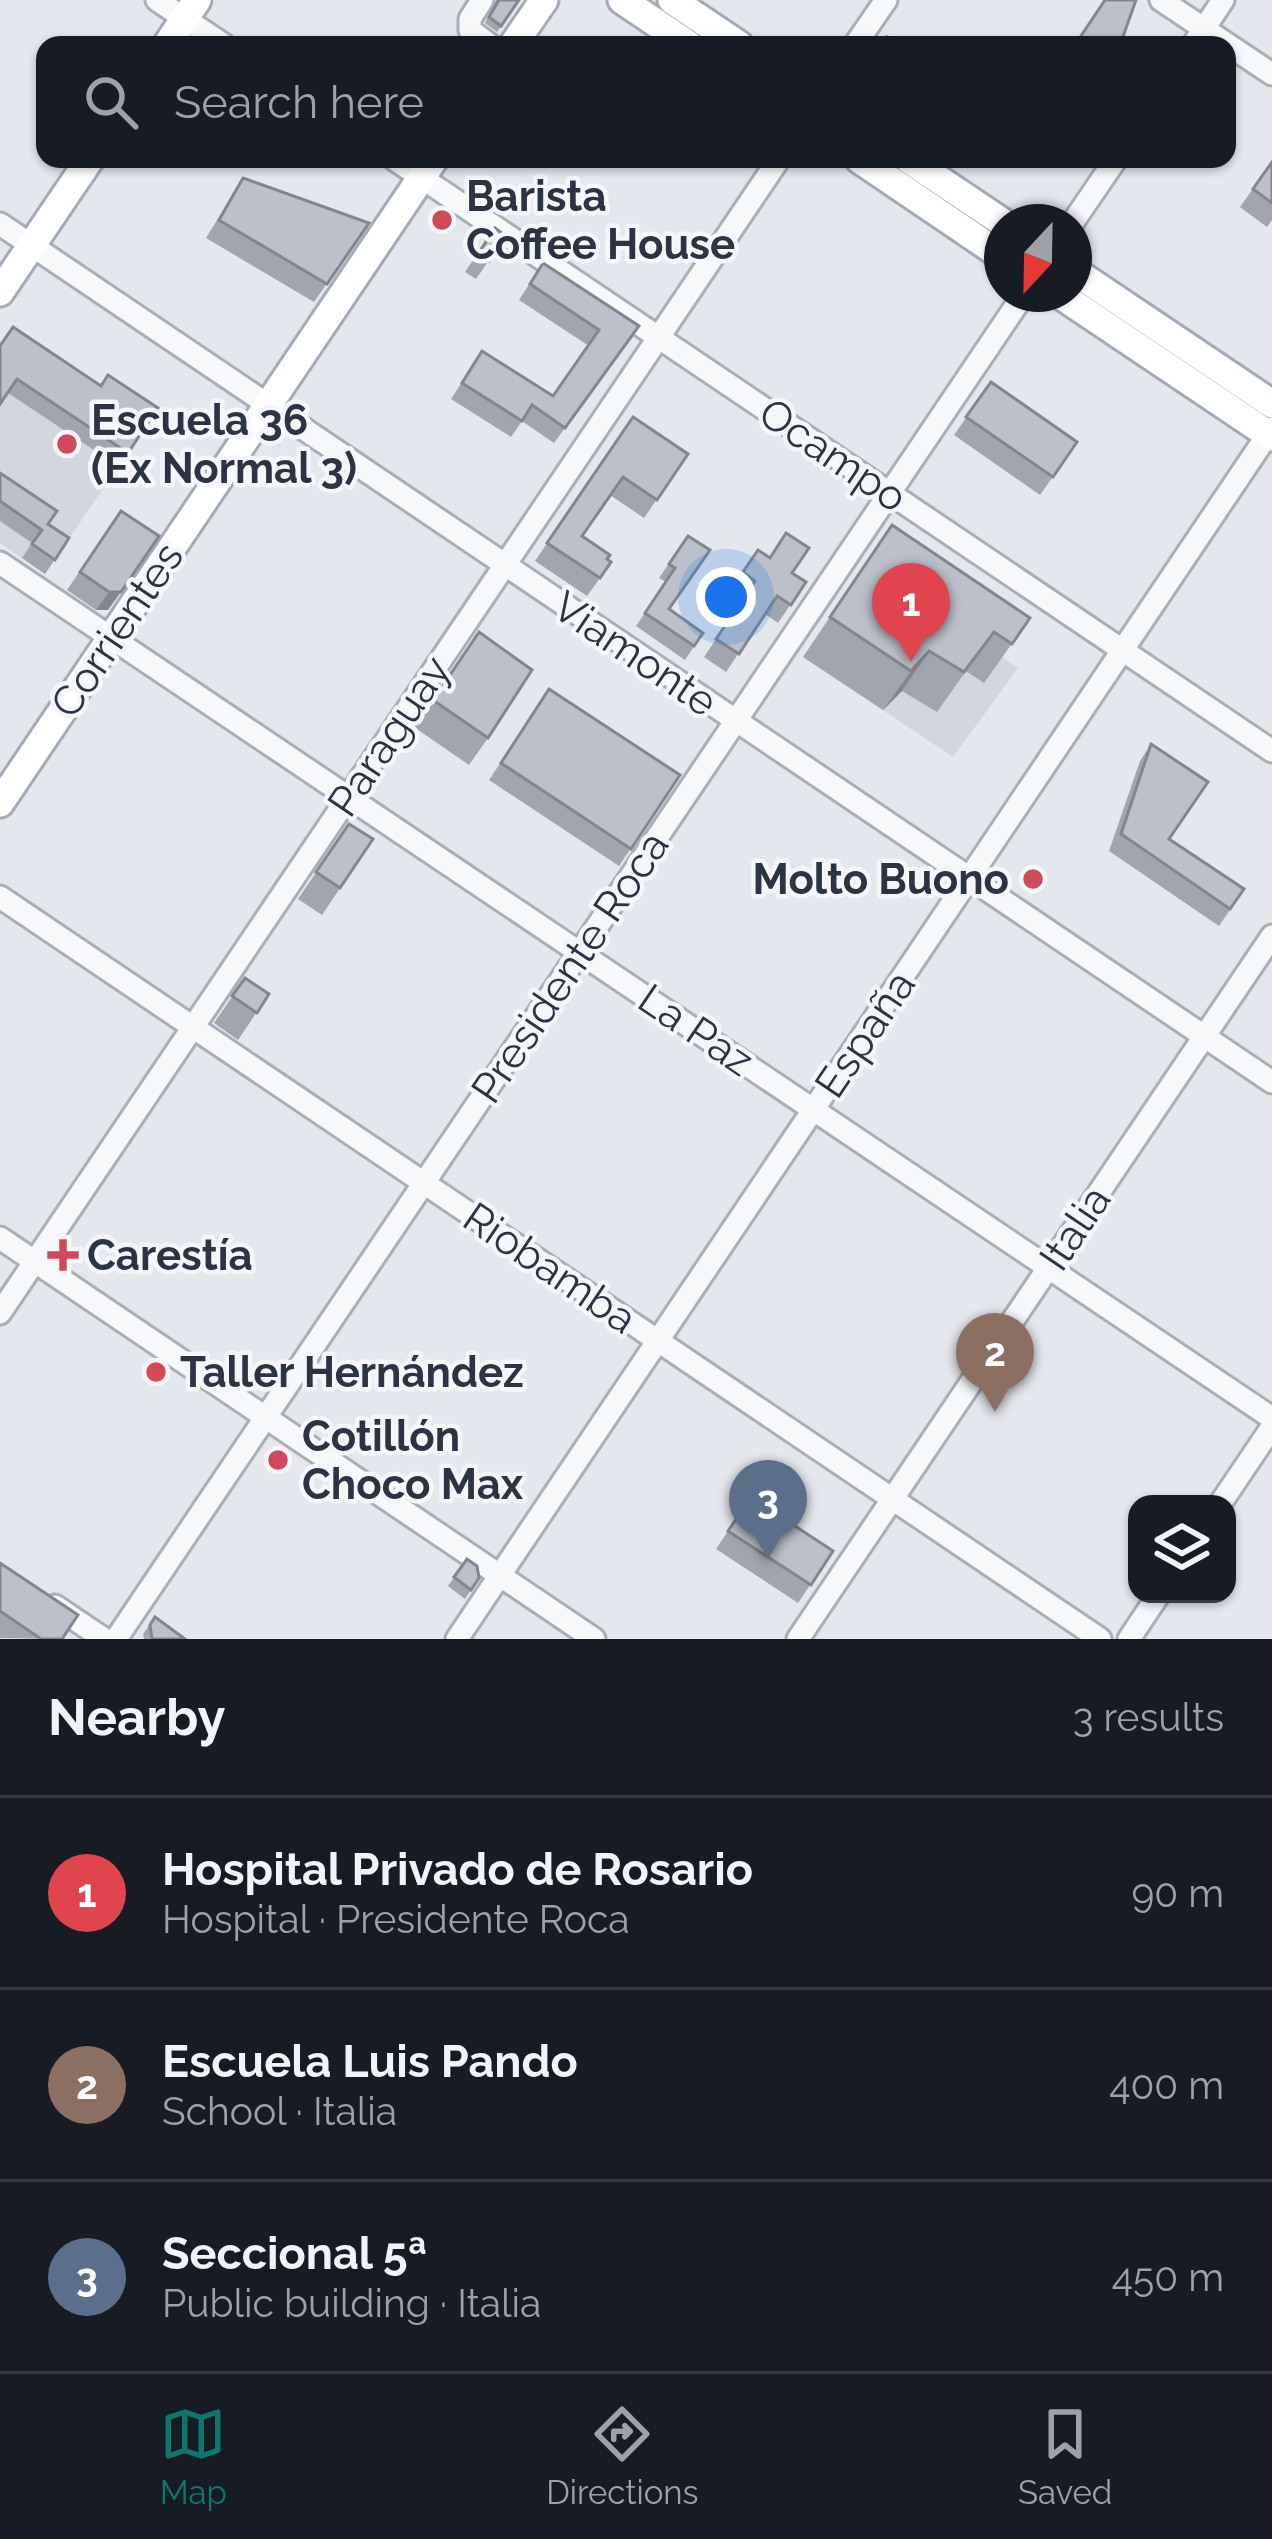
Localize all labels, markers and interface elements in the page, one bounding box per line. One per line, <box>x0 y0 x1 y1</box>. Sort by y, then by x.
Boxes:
search box <box>36 36 1236 168</box>
icon: search <box>78 69 144 135</box>
text: Search here <box>174 76 424 129</box>
place label: Barista Coffee House <box>466 172 735 269</box>
north arrow <box>984 204 1092 312</box>
marker: Barista Coffee House <box>429 207 455 233</box>
street label: Ocampo <box>750 388 916 522</box>
place label: Escuela 36 (Ex Normal 3) <box>91 396 357 493</box>
marker: Escuela 36 (Ex Normal 3) <box>54 431 80 457</box>
street label: Corrientes <box>41 533 193 727</box>
pin: 1 <box>872 563 950 662</box>
your location <box>696 567 756 627</box>
street label: Viamonte <box>544 581 726 727</box>
street label: Paraguay <box>318 647 460 825</box>
street label: Presidente Roca <box>461 822 679 1112</box>
place label: Molto Buono <box>752 855 1009 904</box>
marker: Molto Buono <box>1020 866 1046 892</box>
street label: España <box>805 961 925 1107</box>
street label: La Paz <box>629 974 763 1086</box>
street label: Italia <box>1029 1177 1121 1279</box>
street label: Riobamba <box>454 1192 646 1344</box>
place label: Carestía <box>87 1231 253 1280</box>
marker: Carestía <box>50 1242 76 1268</box>
pin: 2 <box>956 1313 1034 1412</box>
place label: Taller Hernández <box>180 1348 524 1397</box>
marker: Taller Hernández <box>143 1359 169 1385</box>
place label: Cotillón Choco Max <box>302 1412 524 1509</box>
marker: Cotillón Choco Max <box>265 1447 291 1473</box>
pin: 3 <box>729 1460 807 1559</box>
map controls <box>1128 1495 1236 1603</box>
button: layers <box>1128 1495 1236 1603</box>
text: Nearby <box>48 1687 225 1747</box>
text: 3 results <box>1073 1694 1224 1740</box>
text: Hospital Privado de Rosario <box>162 1843 753 1896</box>
text: 1 <box>77 1870 97 1916</box>
text: 90 m <box>1131 1870 1224 1916</box>
text: Hospital · Presidente Roca <box>162 1896 630 1942</box>
text: Escuela Luis Pando <box>162 2035 578 2088</box>
text: 2 <box>76 2062 98 2108</box>
text: 400 m <box>1109 2062 1224 2108</box>
text: School · Italia <box>162 2088 397 2134</box>
text: Seccional 5ª <box>162 2227 428 2280</box>
text: 3 <box>76 2254 98 2300</box>
text: 450 m <box>1112 2254 1224 2300</box>
text: Public building · Italia <box>162 2280 541 2326</box>
tab: Map <box>160 2401 227 2512</box>
tab: Directions <box>546 2401 699 2512</box>
tab: Saved <box>1018 2401 1112 2512</box>

